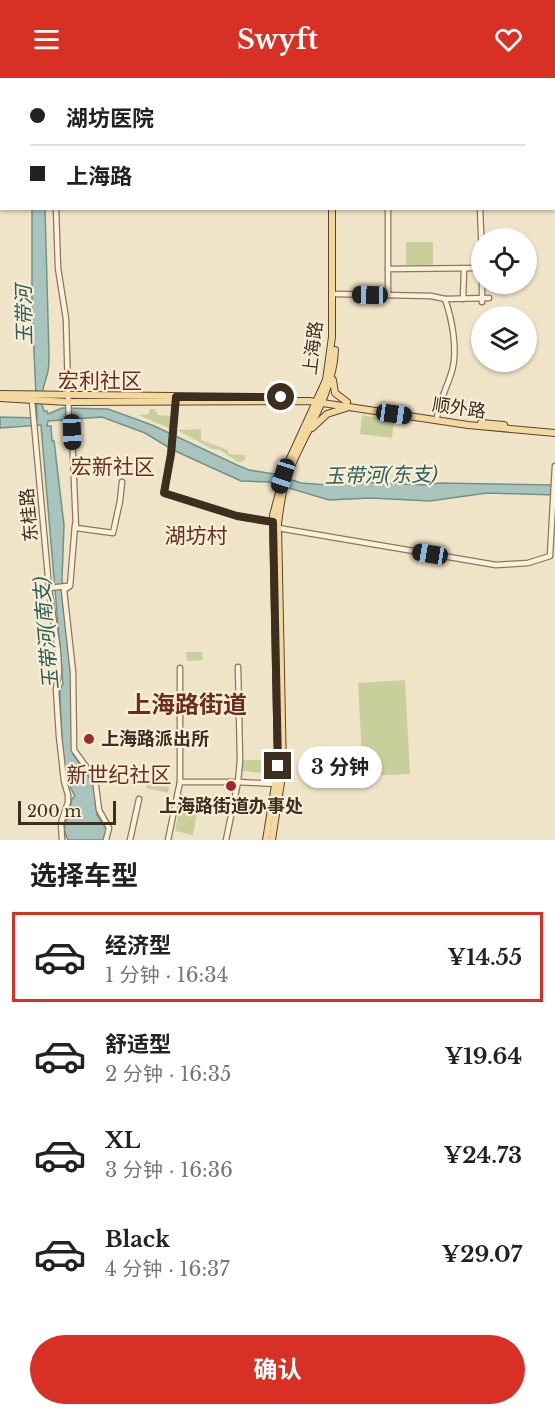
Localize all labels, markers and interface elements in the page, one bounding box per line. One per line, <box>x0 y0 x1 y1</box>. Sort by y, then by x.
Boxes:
icon: menu <box>30 23 63 56</box>
text: Swyft <box>237 23 318 56</box>
icon: heart <box>492 23 525 56</box>
text: 湖坊医院 <box>66 105 154 132</box>
text: 上海路 <box>66 163 132 190</box>
map controls <box>471 228 537 372</box>
button: locate <box>471 228 537 294</box>
water label: 玉带河 <box>11 281 37 345</box>
car <box>352 286 388 304</box>
button: layers <box>471 306 537 372</box>
street label: 上海路 <box>299 320 327 376</box>
district label: 宏利社区 <box>58 368 142 394</box>
route start <box>267 383 294 410</box>
street label: 顺外路 <box>431 393 487 423</box>
car <box>375 403 413 425</box>
car <box>62 414 82 450</box>
district label: 宏新社区 <box>71 454 155 480</box>
car <box>269 456 297 496</box>
water label: 玉带河(东支) <box>324 462 438 488</box>
street label: 东桂路 <box>16 487 42 543</box>
district label: 湖坊村 <box>165 523 228 549</box>
car <box>411 542 449 566</box>
water label: 玉带河(南支) <box>29 575 63 691</box>
district label: 上海路街道 <box>127 690 247 719</box>
place label: 上海路派出所 <box>101 728 209 750</box>
marker: 上海路派出所 <box>82 732 96 746</box>
callout: 3 分钟 <box>299 745 383 787</box>
route end <box>264 752 291 779</box>
text: 3 分钟 <box>311 755 369 779</box>
district label: 新世纪社区 <box>67 762 172 788</box>
marker: 上海路街道办事处 <box>224 779 238 793</box>
place label: 上海路街道办事处 <box>159 795 303 817</box>
scale bar <box>18 798 116 826</box>
text: 200 m <box>27 801 81 821</box>
text: 选择车型 <box>30 859 138 892</box>
icon: car <box>33 930 87 984</box>
text: 经济型 <box>105 932 171 959</box>
text: ¥14.55 <box>447 944 522 971</box>
text: 1 分钟 · 16:34 <box>105 963 228 987</box>
icon: car <box>33 1029 87 1083</box>
text: 舒适型 <box>105 1031 171 1058</box>
text: ¥19.64 <box>445 1043 522 1070</box>
text: 2 分钟 · 16:35 <box>105 1062 231 1086</box>
text: XL <box>105 1127 140 1154</box>
icon: car <box>33 1128 87 1182</box>
text: ¥24.73 <box>444 1142 522 1169</box>
text: 3 分钟 · 16:36 <box>105 1158 233 1182</box>
text: Black <box>105 1226 170 1253</box>
icon: car <box>33 1227 87 1281</box>
text: ¥29.07 <box>441 1241 522 1268</box>
text: 4 分钟 · 16:37 <box>105 1257 229 1281</box>
button: 确认 <box>30 1335 525 1404</box>

